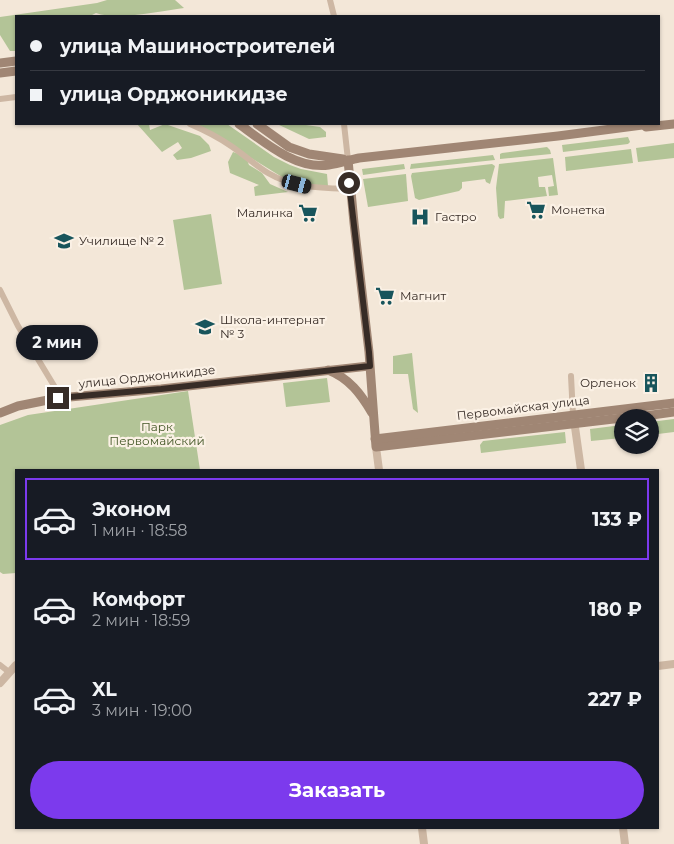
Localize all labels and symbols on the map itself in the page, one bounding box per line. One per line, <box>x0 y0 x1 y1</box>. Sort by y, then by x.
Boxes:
route start <box>338 172 360 194</box>
car <box>280 173 313 195</box>
supermarket icon: Монетка <box>525 199 547 221</box>
supermarket icon: Малинка <box>297 202 319 224</box>
place label: Монетка <box>551 202 605 217</box>
place label: Малинка <box>237 205 293 220</box>
hospital icon: Гастро <box>409 206 431 228</box>
place label: Гастро <box>435 209 477 224</box>
school or university icon: Училище № 2 <box>53 230 75 252</box>
place label: Училище № 2 <box>79 233 164 248</box>
supermarket icon: Магнит <box>374 285 396 307</box>
place label: Магнит <box>400 288 447 303</box>
place label: Школа-интернат № 3 <box>220 312 325 341</box>
school or university icon: Школа-интернат № 3 <box>194 316 216 338</box>
callout: 2 мин <box>17 326 99 360</box>
street label: улица Орджоникидзе <box>77 362 216 391</box>
building icon: Орленок <box>640 372 662 394</box>
place label: Орленок <box>580 375 636 390</box>
route end <box>47 387 69 409</box>
street label: Первомайская улица <box>456 392 590 423</box>
park label: Парк Первомайский <box>109 419 205 448</box>

